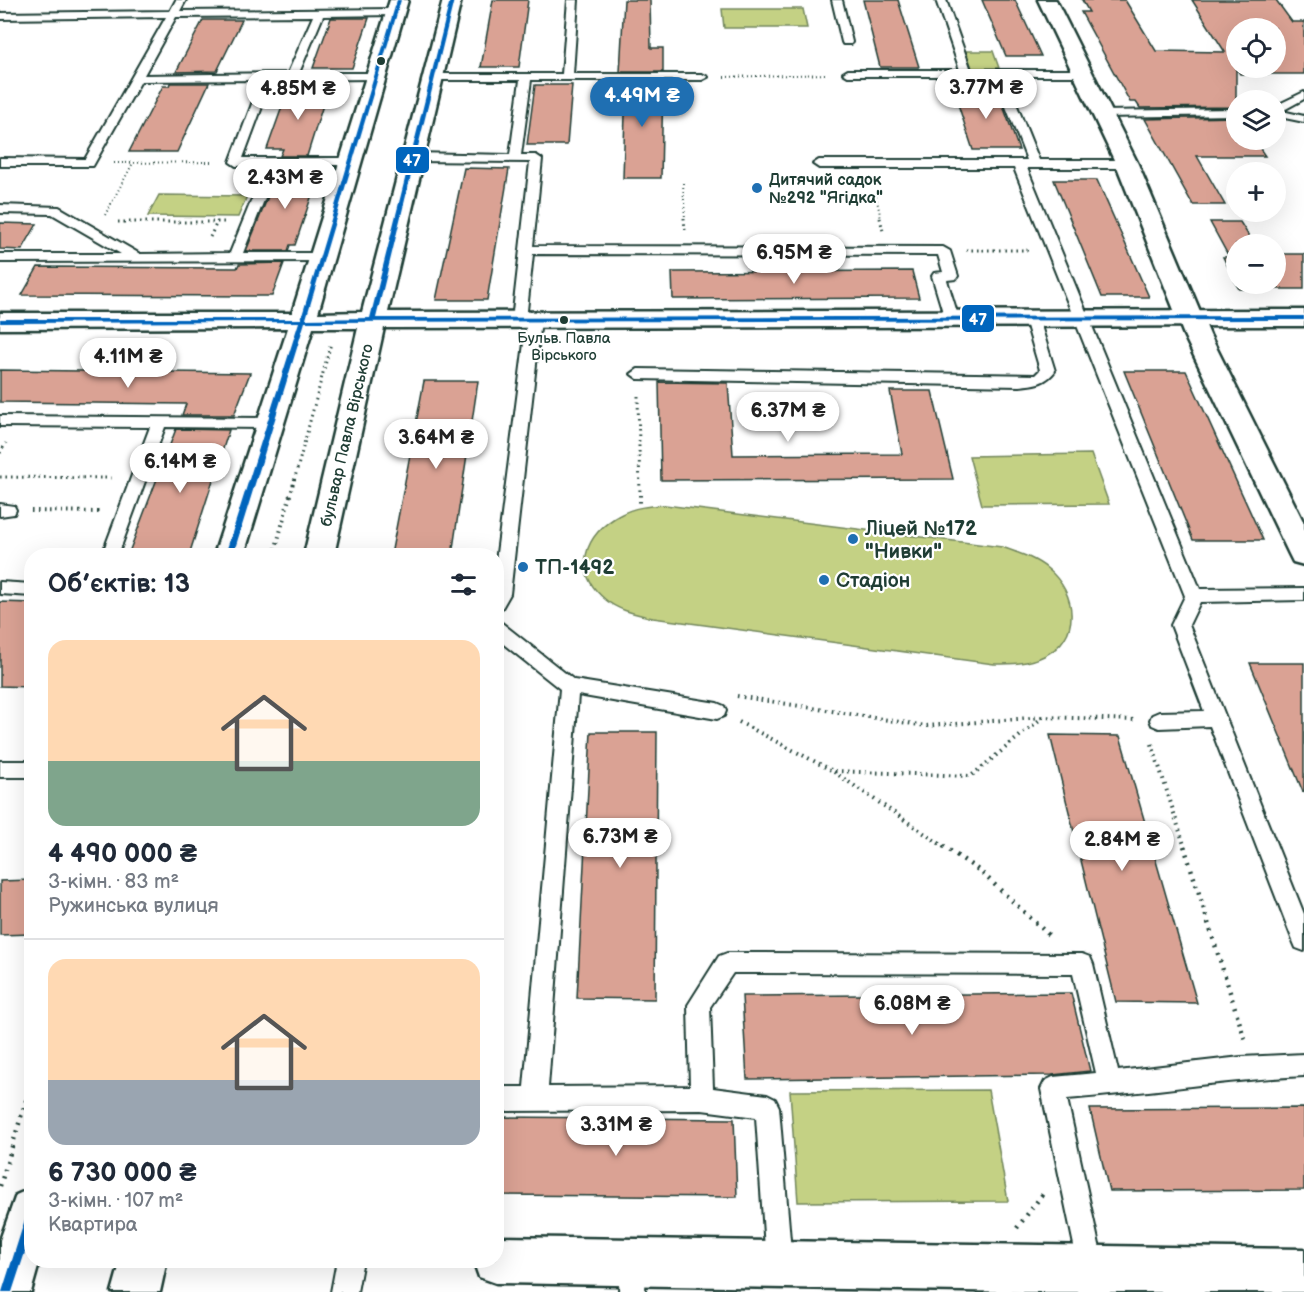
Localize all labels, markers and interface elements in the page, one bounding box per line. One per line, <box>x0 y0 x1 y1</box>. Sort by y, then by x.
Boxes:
map controls <box>1226 18 1286 294</box>
button: locate <box>1226 18 1286 78</box>
unlabelled marker <box>375 55 387 67</box>
pin: 3.77M ₴ <box>931 69 1041 120</box>
pin: 4.85M ₴ <box>243 70 353 121</box>
text: 3.77M ₴ <box>949 76 1023 100</box>
text: 4.85M ₴ <box>260 77 336 101</box>
pin: 4.49M ₴ <box>587 77 697 128</box>
text: 4.49M ₴ <box>604 84 680 108</box>
button: layers <box>1226 90 1286 150</box>
line badge: 47 <box>395 146 430 174</box>
text: 47 <box>403 152 421 171</box>
pin: 2.43M ₴ <box>230 159 340 210</box>
button: + <box>1226 162 1286 222</box>
text: 2.43M ₴ <box>247 166 323 190</box>
place label: Дитячий садок №292 "Ягідка" <box>769 171 883 208</box>
marker: Дитячий садок №292 "Ягідка" <box>750 181 764 195</box>
pin: 6.95M ₴ <box>739 234 849 285</box>
button: − <box>1226 234 1286 294</box>
text: 6.95M ₴ <box>756 241 832 265</box>
line badge: 47 <box>961 304 995 333</box>
text: 47 <box>969 311 987 330</box>
marker: Бульв. Павла Вірського <box>558 314 570 326</box>
place label: Бульв. Павла Вірського <box>517 329 611 365</box>
pin: 4.11M ₴ <box>73 338 183 389</box>
street label: бульвар Павла Вірського <box>317 342 378 528</box>
text: 4.11M ₴ <box>94 345 163 369</box>
pin: 6.37M ₴ <box>733 392 843 443</box>
text: 6.37M ₴ <box>750 399 826 423</box>
pin: 3.64M ₴ <box>381 419 491 470</box>
text: 3.64M ₴ <box>398 426 474 450</box>
pin: 6.14M ₴ <box>125 443 235 494</box>
text: 6.14M ₴ <box>144 450 216 474</box>
place label: Ліцей №172 "Нивки" <box>864 517 977 564</box>
marker: Ліцей №172 "Нивки" <box>846 532 860 546</box>
place label: ТП-1492 <box>535 556 614 580</box>
marker: ТП-1492 <box>516 560 530 574</box>
icon: filters <box>447 568 480 601</box>
text: Об’єктів: 13 <box>48 569 190 600</box>
place label: Стадіон <box>836 569 910 593</box>
marker: Стадіон <box>817 573 831 587</box>
icon: home <box>210 679 318 787</box>
pin: 6.73M ₴ <box>565 818 675 869</box>
pin: 2.84M ₴ <box>1067 821 1177 872</box>
text: 6.73M ₴ <box>582 825 658 849</box>
text: 2.84M ₴ <box>1084 828 1160 852</box>
text: 4 490 000 ₴ <box>48 839 197 870</box>
text: 3-кімн. · 83 m² <box>48 870 179 894</box>
text: Ружинська вулиця <box>48 894 219 918</box>
pin: 6.08M ₴ <box>857 985 967 1036</box>
text: 6.08M ₴ <box>874 992 950 1016</box>
icon: home <box>210 998 318 1106</box>
pin: 3.31M ₴ <box>561 1106 671 1157</box>
text: 3.31M ₴ <box>580 1113 652 1137</box>
text: 6 730 000 ₴ <box>48 1158 197 1189</box>
text: 3-кімн. · 107 m² <box>48 1189 183 1213</box>
text: Квартира <box>48 1213 138 1237</box>

